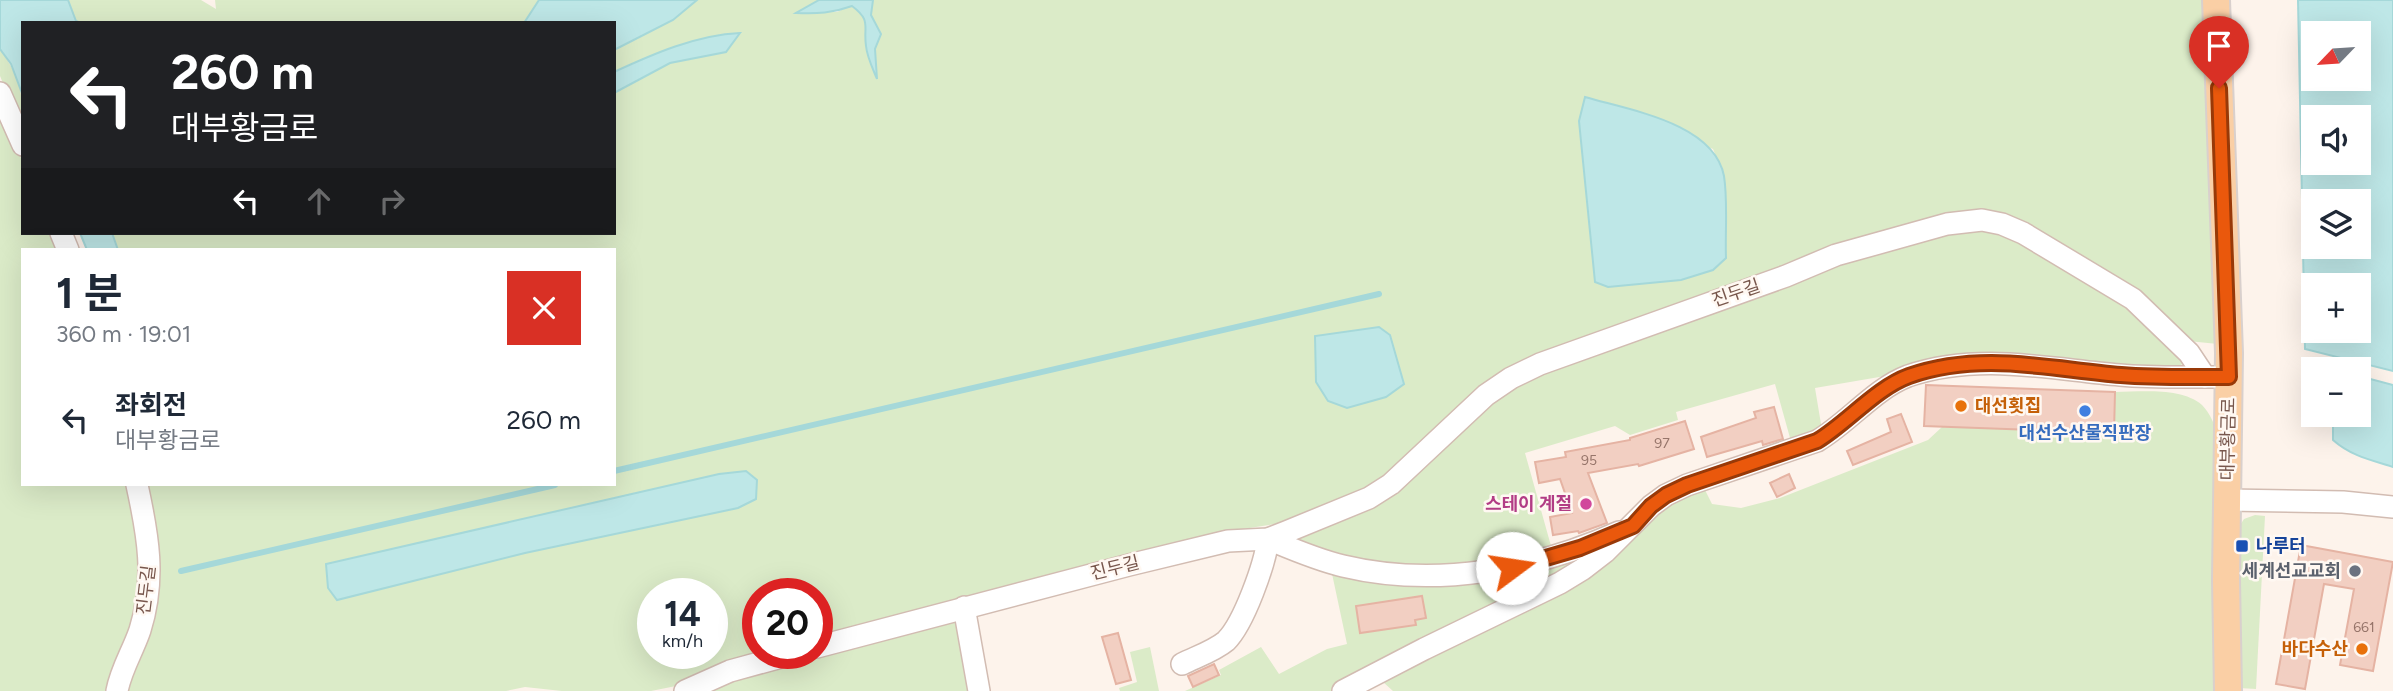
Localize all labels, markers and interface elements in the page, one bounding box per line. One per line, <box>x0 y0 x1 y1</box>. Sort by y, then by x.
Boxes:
pin <box>2189 16 2249 88</box>
north arrow <box>2301 21 2371 91</box>
map controls <box>2301 21 2371 427</box>
icon: arrive <box>2200 27 2238 65</box>
text: 260 m <box>171 42 314 101</box>
icon: left <box>56 49 147 140</box>
button: sound <box>2301 105 2371 175</box>
text: 대부황금로 <box>171 109 318 147</box>
icon: left <box>227 182 265 220</box>
icon: ahead <box>300 182 338 220</box>
icon: right <box>373 182 411 220</box>
button: layers <box>2301 189 2371 259</box>
text: 1 분 <box>56 268 122 319</box>
button: close <box>507 271 581 345</box>
button: + <box>2301 273 2371 343</box>
street label: 진두길 <box>1709 275 1763 311</box>
text: 360 m · 19:01 <box>56 320 191 348</box>
button: − <box>2301 357 2371 427</box>
text: 좌회전 <box>115 389 187 421</box>
place label: 대선횟집 <box>1975 395 2041 417</box>
street label: 대부황금로 <box>2216 397 2240 481</box>
marker: 대선횟집 <box>1953 398 1969 414</box>
icon: left <box>56 401 94 439</box>
marker: 대선수산물직판장 <box>2077 403 2093 419</box>
text: 260 m <box>507 404 581 436</box>
place label: 대선수산물직판장 <box>2019 422 2152 444</box>
text: 대부황금로 <box>115 426 221 454</box>
house number: 97 <box>1654 435 1670 452</box>
house number: 95 <box>1581 452 1597 469</box>
place label: 스테이 계절 <box>1485 493 1572 515</box>
marker: 스테이 계절 <box>1578 496 1594 512</box>
position arrow <box>1475 531 1549 605</box>
place label: 나루터 <box>2256 535 2306 557</box>
marker: 나루터 <box>2234 538 2250 554</box>
street label: 진두길 <box>1088 551 1142 585</box>
place label: 세계선교교회 <box>2242 560 2341 582</box>
marker: 세계선교교회 <box>2347 563 2363 579</box>
street label: 진두길 <box>132 564 160 616</box>
speed limit sign: 20 <box>742 578 833 669</box>
text: 14 <box>664 593 701 635</box>
house number: 661 <box>2353 619 2375 636</box>
text: km/h <box>662 630 703 652</box>
place label: 바다수산 <box>2282 638 2348 660</box>
marker: 바다수산 <box>2354 641 2370 657</box>

